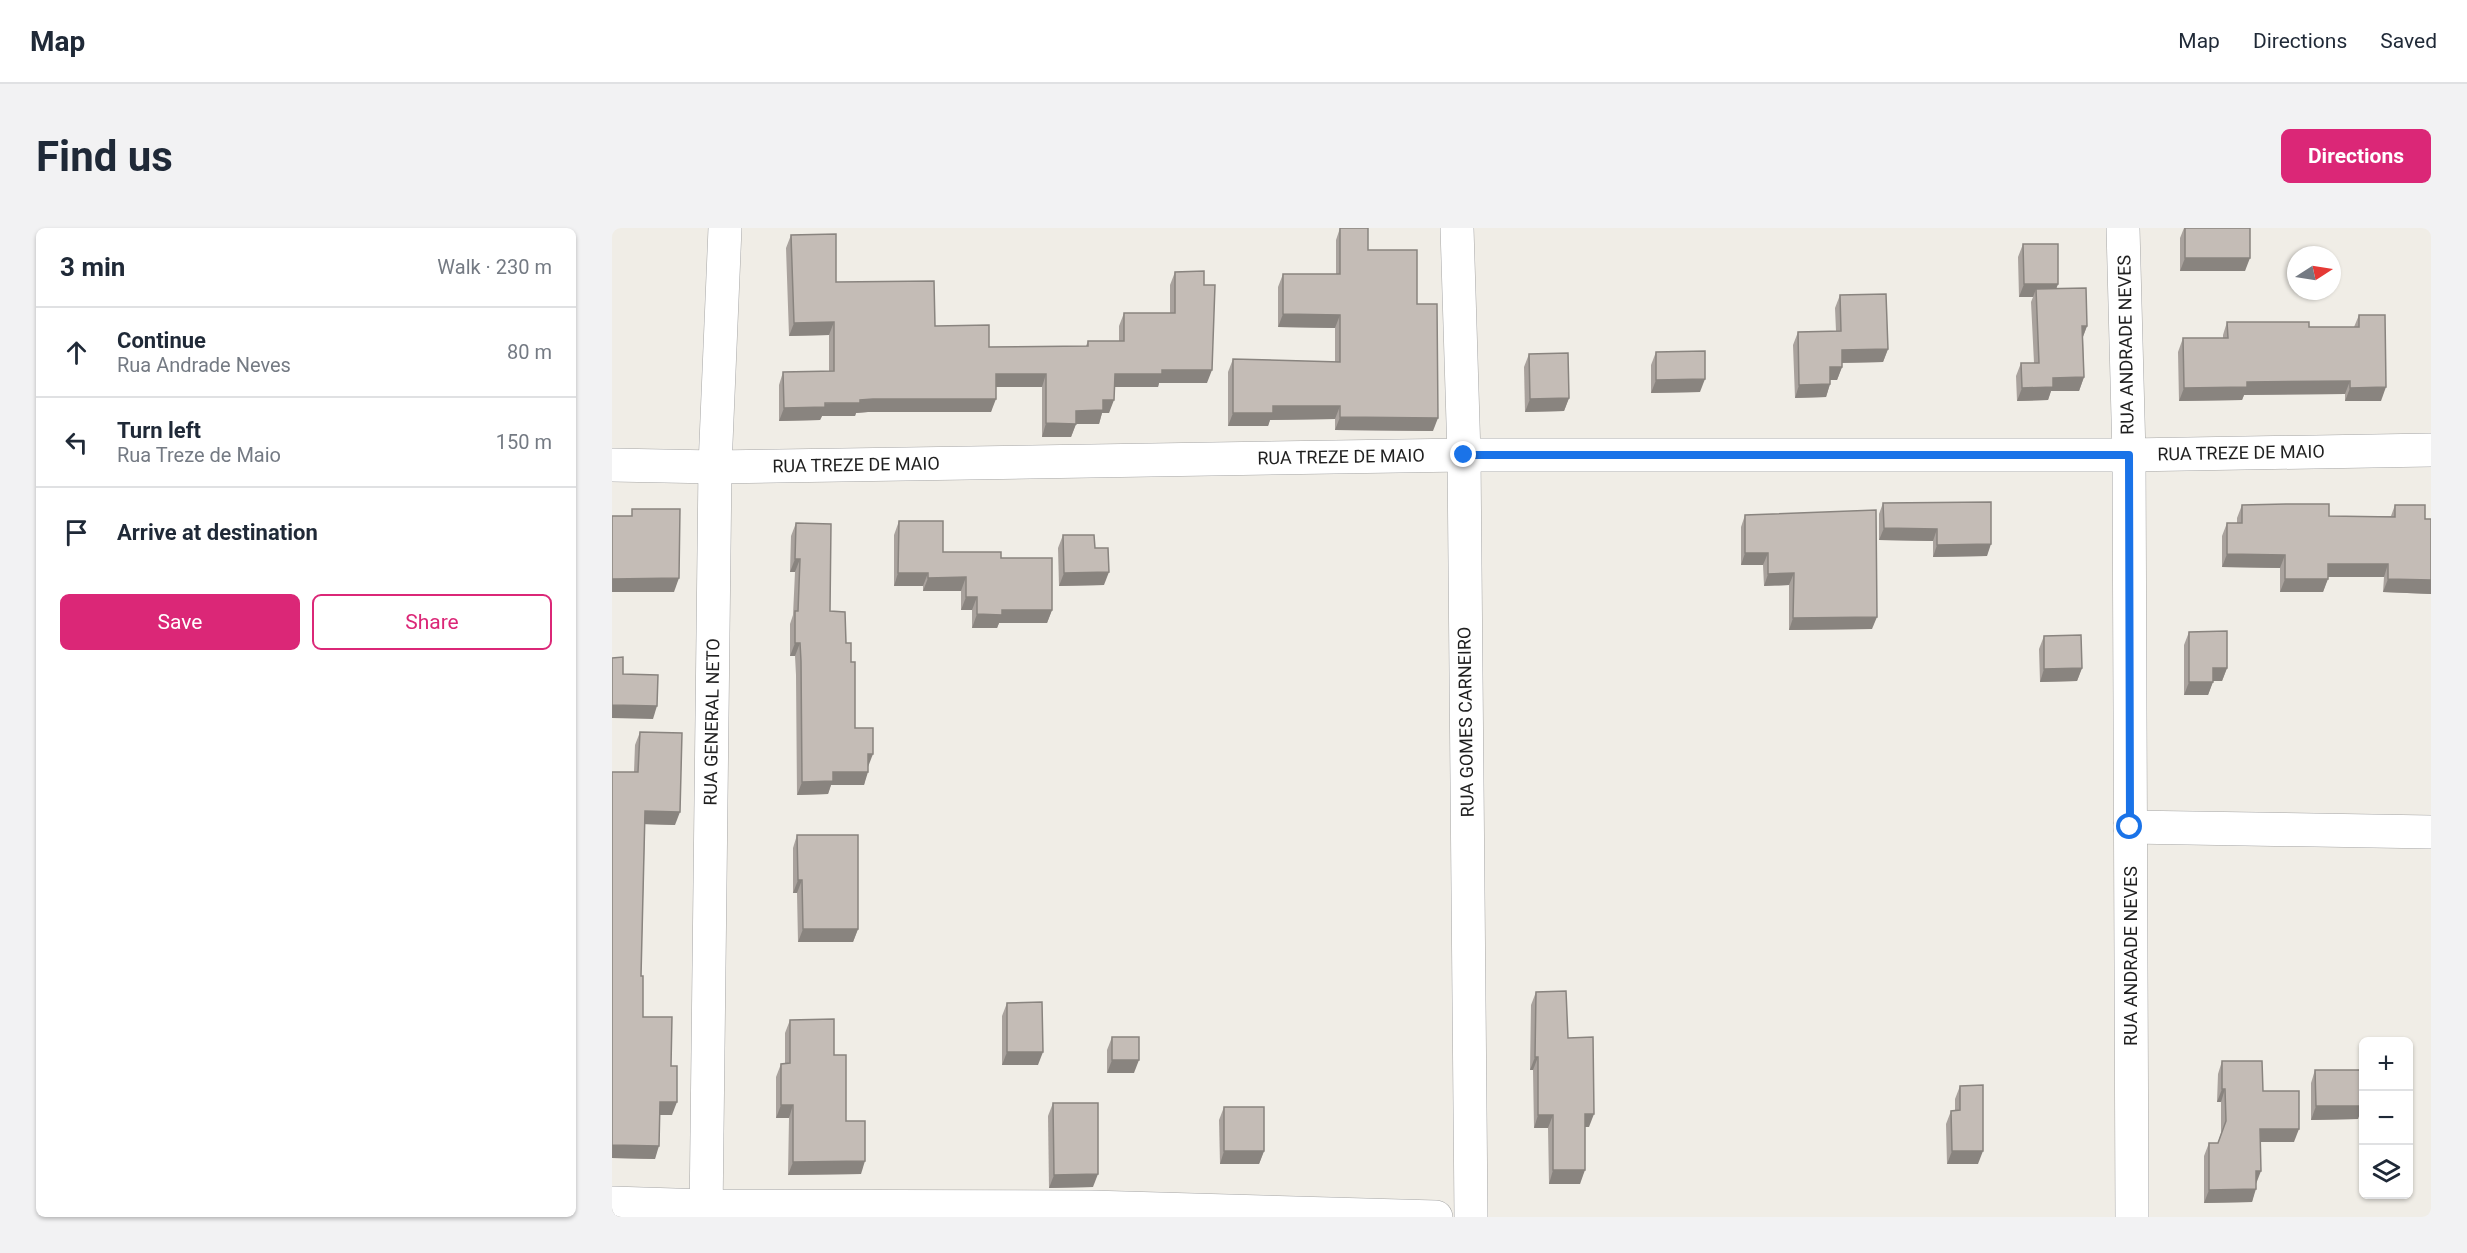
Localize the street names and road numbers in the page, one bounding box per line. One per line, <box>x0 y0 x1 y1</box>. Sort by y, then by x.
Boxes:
street label: RUA ANDRADE NEVES <box>2113 255 2138 435</box>
street label: RUA TREZE DE MAIO <box>2157 441 2325 464</box>
street label: RUA TREZE DE MAIO <box>1257 445 1425 468</box>
street label: RUA TREZE DE MAIO <box>772 453 940 476</box>
street label: RUA GOMES CARNEIRO <box>1453 627 1478 817</box>
street label: RUA GENERAL NETO <box>700 638 723 806</box>
street label: RUA ANDRADE NEVES <box>2120 866 2141 1046</box>

